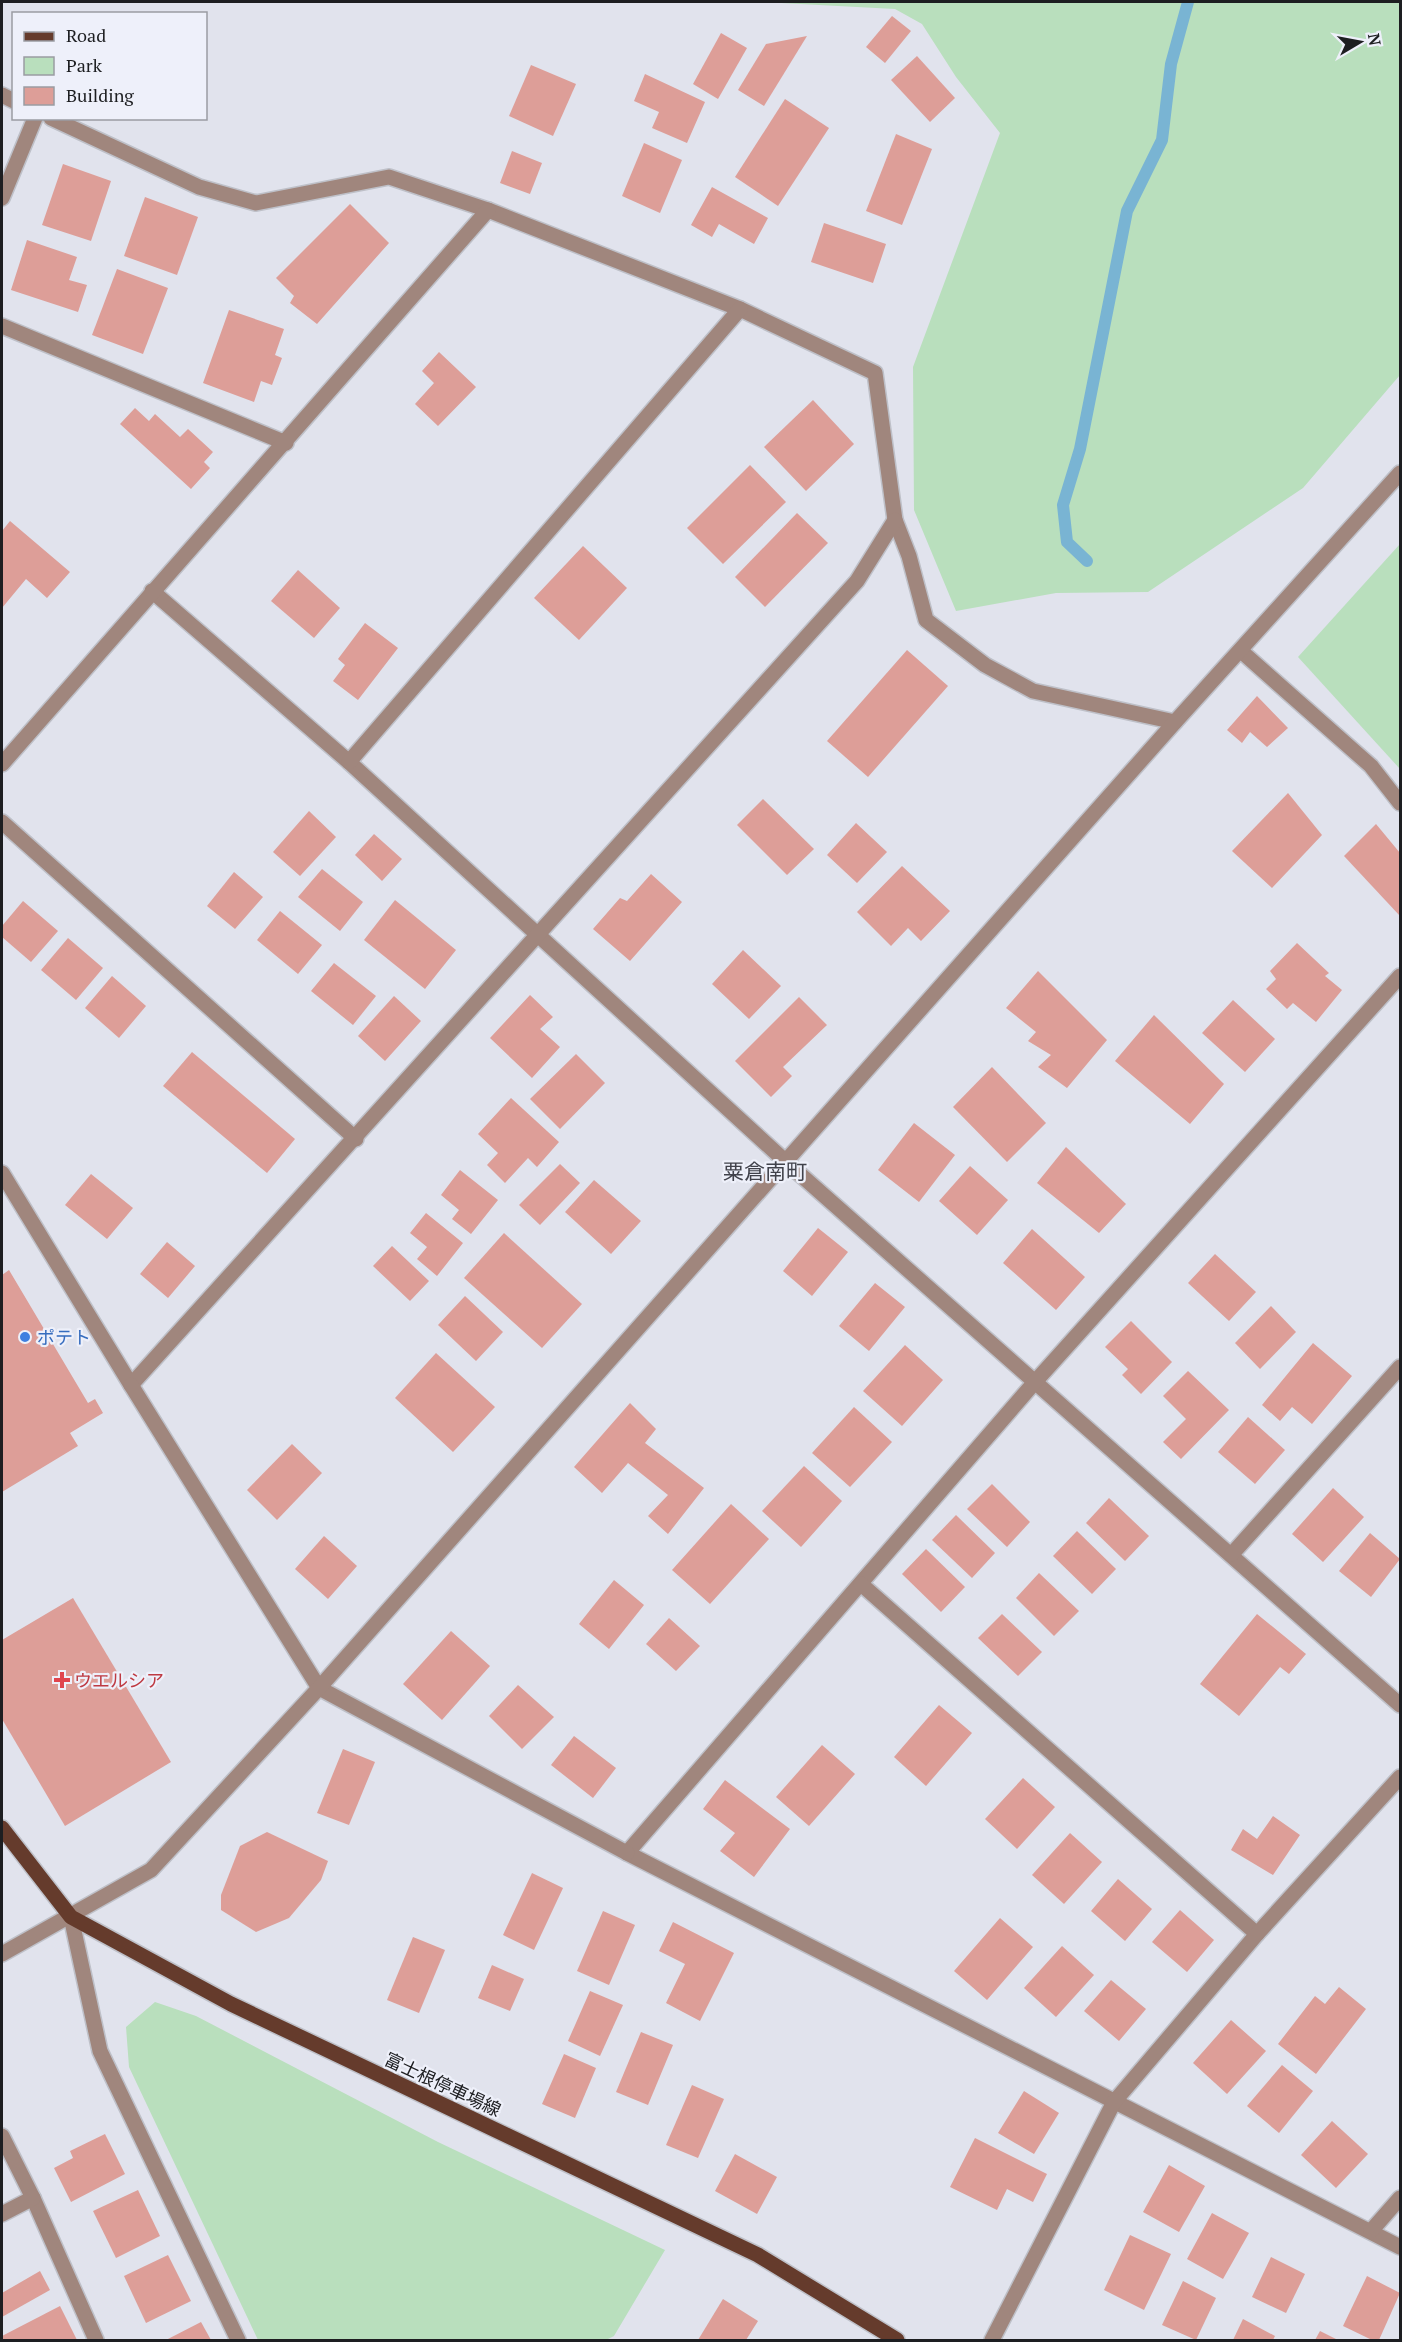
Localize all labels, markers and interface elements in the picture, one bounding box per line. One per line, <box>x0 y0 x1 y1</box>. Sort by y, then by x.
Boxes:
legend <box>12 12 207 120</box>
north arrow <box>1330 12 1390 72</box>
text: Road <box>66 23 106 47</box>
text: N <box>1363 32 1387 47</box>
text: Park <box>66 53 103 77</box>
text: Building <box>66 83 134 107</box>
district label: 粟倉南町 <box>723 1157 807 1185</box>
place label: ポテト <box>37 1325 91 1349</box>
marker: ポテト <box>18 1330 32 1344</box>
place label: ウエルシア <box>74 1668 164 1692</box>
marker: ウエルシア <box>55 1673 69 1687</box>
street label: 富士根停車場線 <box>381 2046 505 2122</box>

